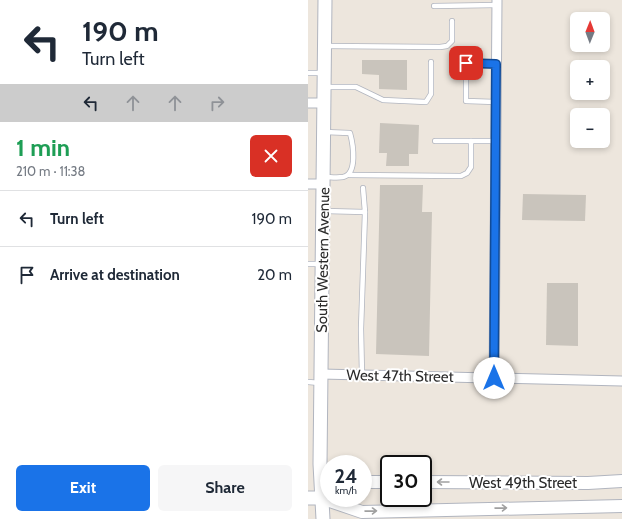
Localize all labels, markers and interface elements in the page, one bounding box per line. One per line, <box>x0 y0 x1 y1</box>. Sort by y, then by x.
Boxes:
north arrow <box>570 12 610 52</box>
map controls <box>570 12 610 148</box>
text: 190 m <box>82 14 158 48</box>
icon: left <box>16 16 68 68</box>
pin <box>449 46 483 80</box>
text: Turn left <box>82 48 145 70</box>
icon: arrive <box>455 52 477 74</box>
button: + <box>570 60 610 100</box>
icon: left <box>80 92 102 114</box>
icon: ahead <box>122 92 144 114</box>
icon: ahead <box>164 92 186 114</box>
icon: right <box>206 92 228 114</box>
button: − <box>570 108 610 148</box>
text: 1 min <box>16 133 70 162</box>
button: close <box>250 135 292 177</box>
text: 210 m · 11:38 <box>16 163 86 179</box>
street label: South Western Avenue <box>313 187 333 333</box>
icon: left <box>16 208 38 230</box>
text: Turn left <box>50 210 104 228</box>
text: 190 m <box>252 210 292 228</box>
icon: arrive <box>16 264 38 286</box>
text: Arrive at destination <box>50 266 180 284</box>
text: 20 m <box>257 266 292 284</box>
position arrow <box>473 357 515 399</box>
street label: West 47th Street <box>346 366 454 386</box>
speed limit sign: 30 <box>380 455 432 507</box>
text: 24 <box>335 464 358 488</box>
button: Exit <box>16 465 150 511</box>
button: Share <box>158 465 292 511</box>
street label: West 49th Street <box>469 474 577 492</box>
one-way arrow <box>437 478 450 486</box>
text: km/h <box>335 484 357 497</box>
one-way arrow <box>494 505 507 512</box>
one-way arrow <box>364 508 377 515</box>

